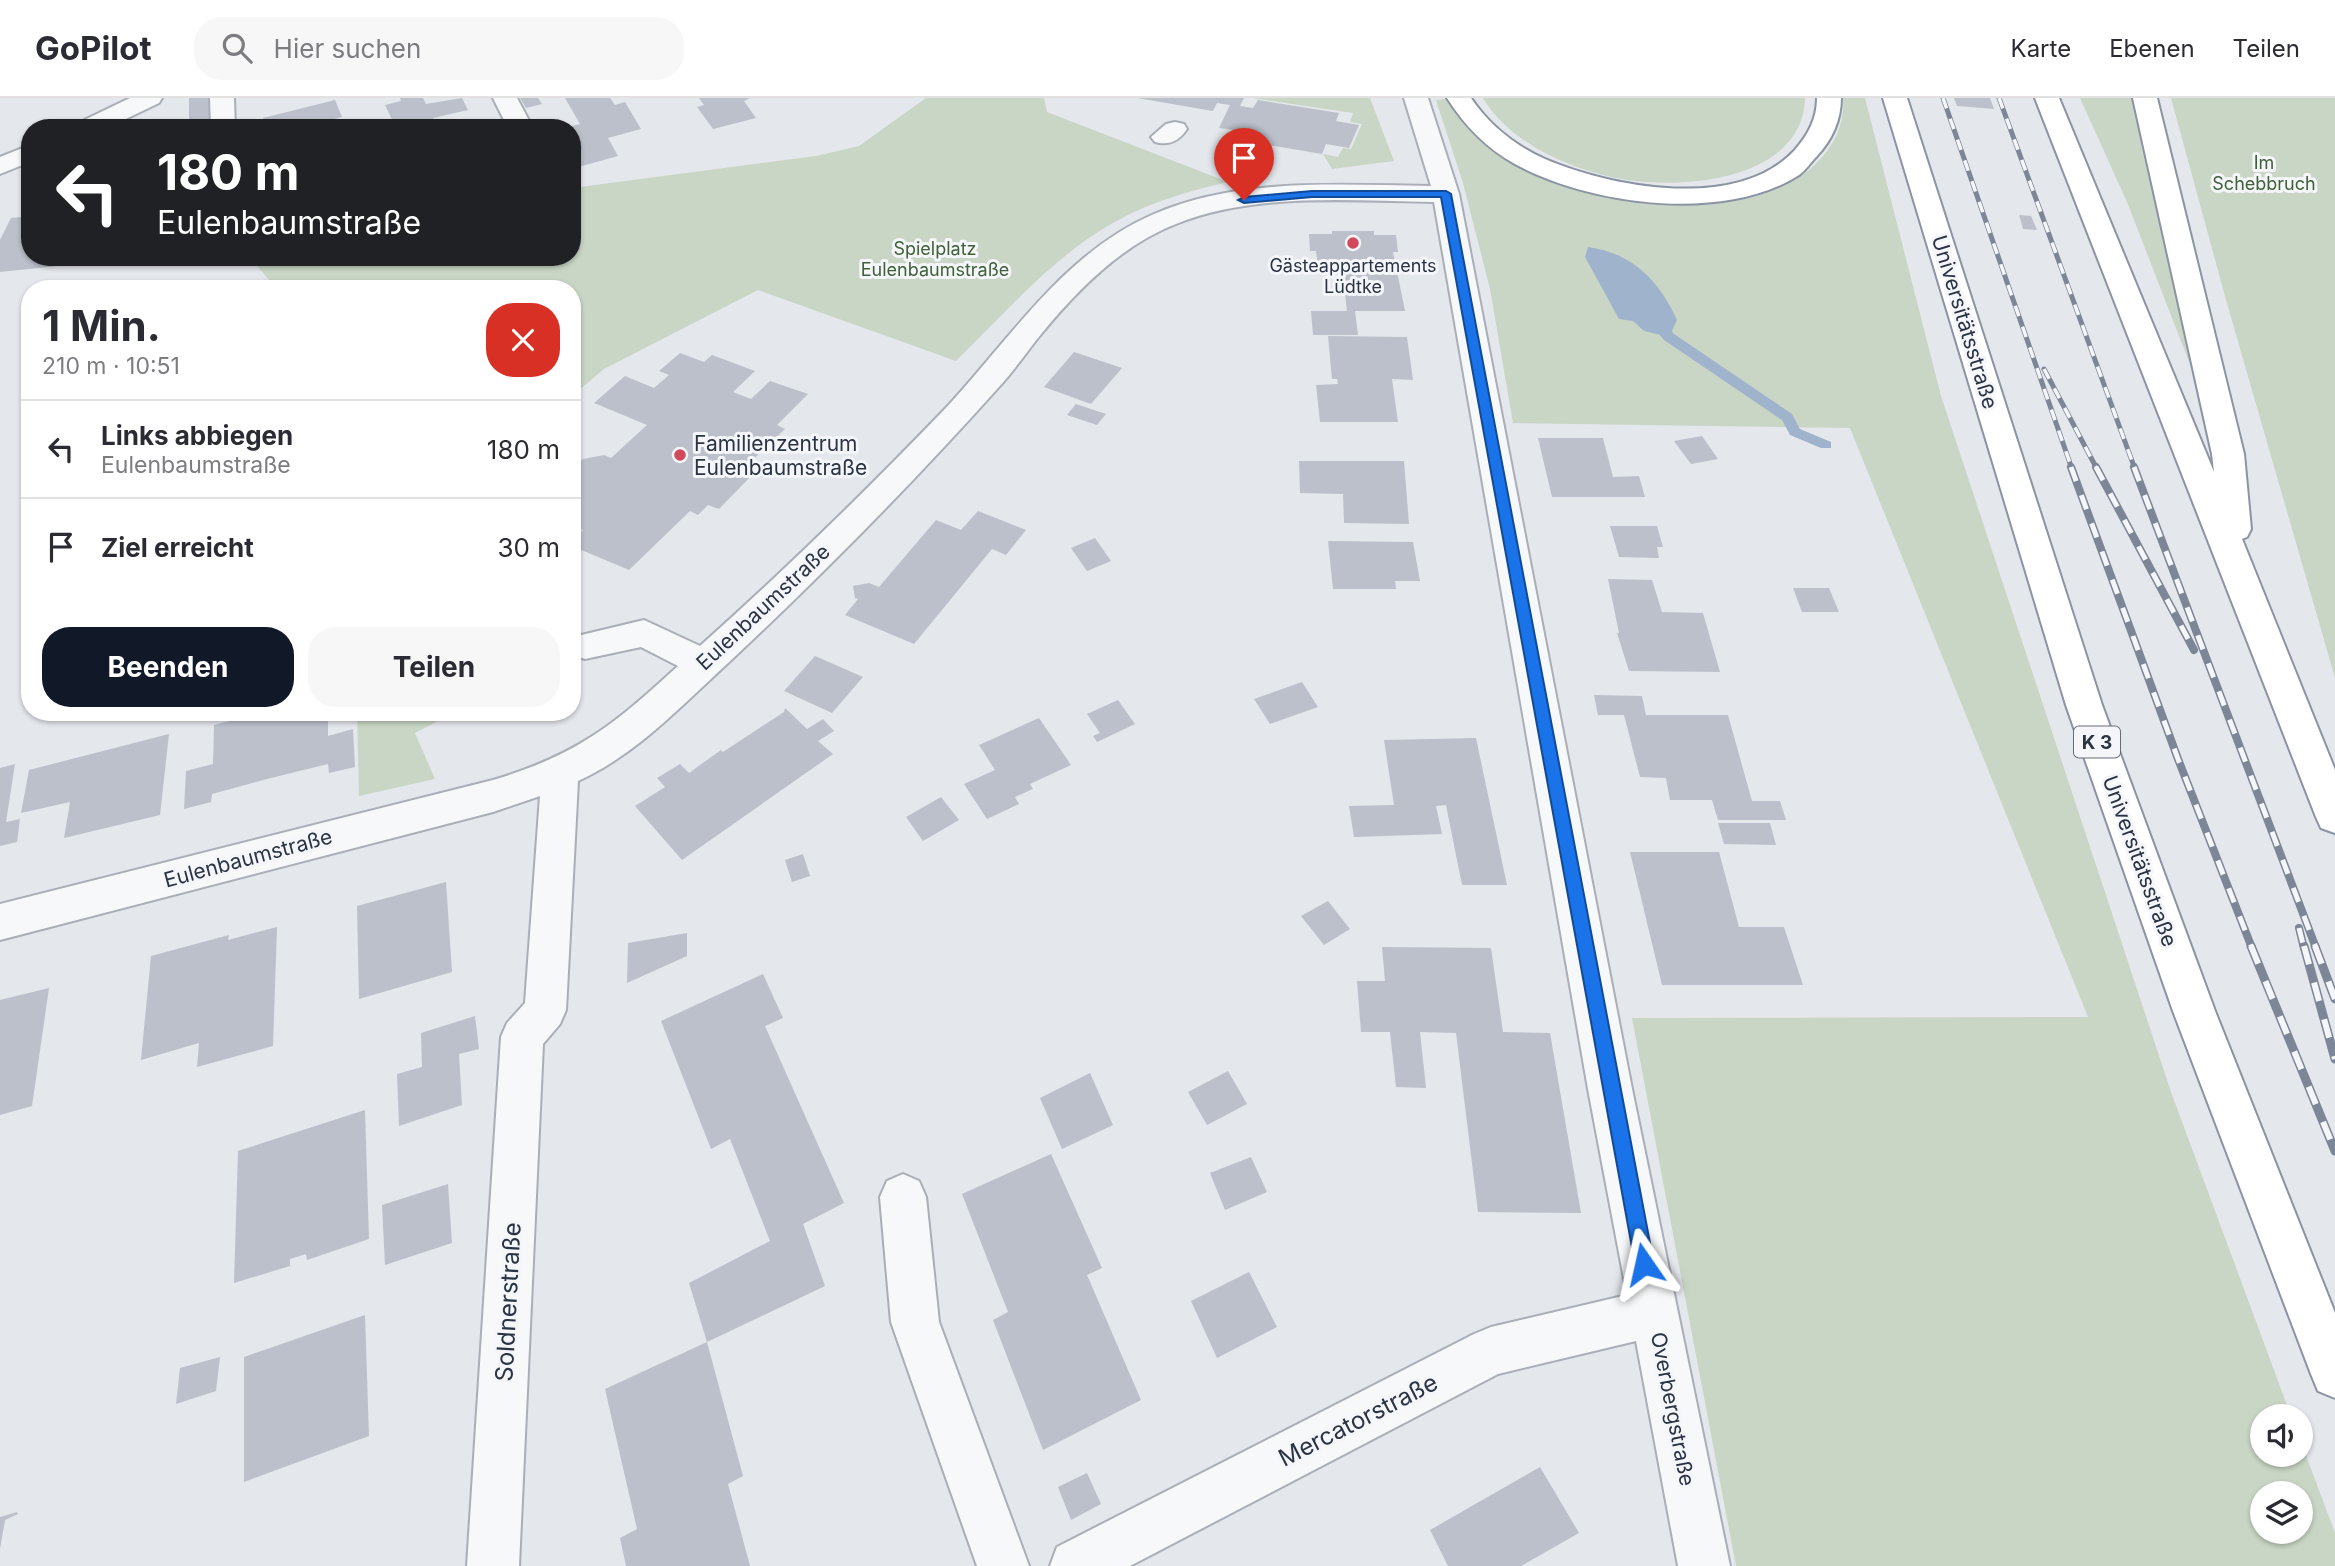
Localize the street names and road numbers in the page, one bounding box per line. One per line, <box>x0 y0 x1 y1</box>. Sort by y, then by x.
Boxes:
street label: Universitätsstraße <box>1927 232 2003 412</box>
street label: Eulenbaumstraße <box>691 539 835 675</box>
road number: K 3 <box>2074 726 2120 758</box>
street label: Universitätsstraße <box>2097 772 2183 950</box>
street label: Eulenbaumstraße <box>161 824 335 892</box>
street label: Soldnerstraße <box>489 1222 527 1382</box>
street label: Overbergstraße <box>1646 1330 1700 1488</box>
street label: Mercatorstraße <box>1274 1367 1442 1473</box>

